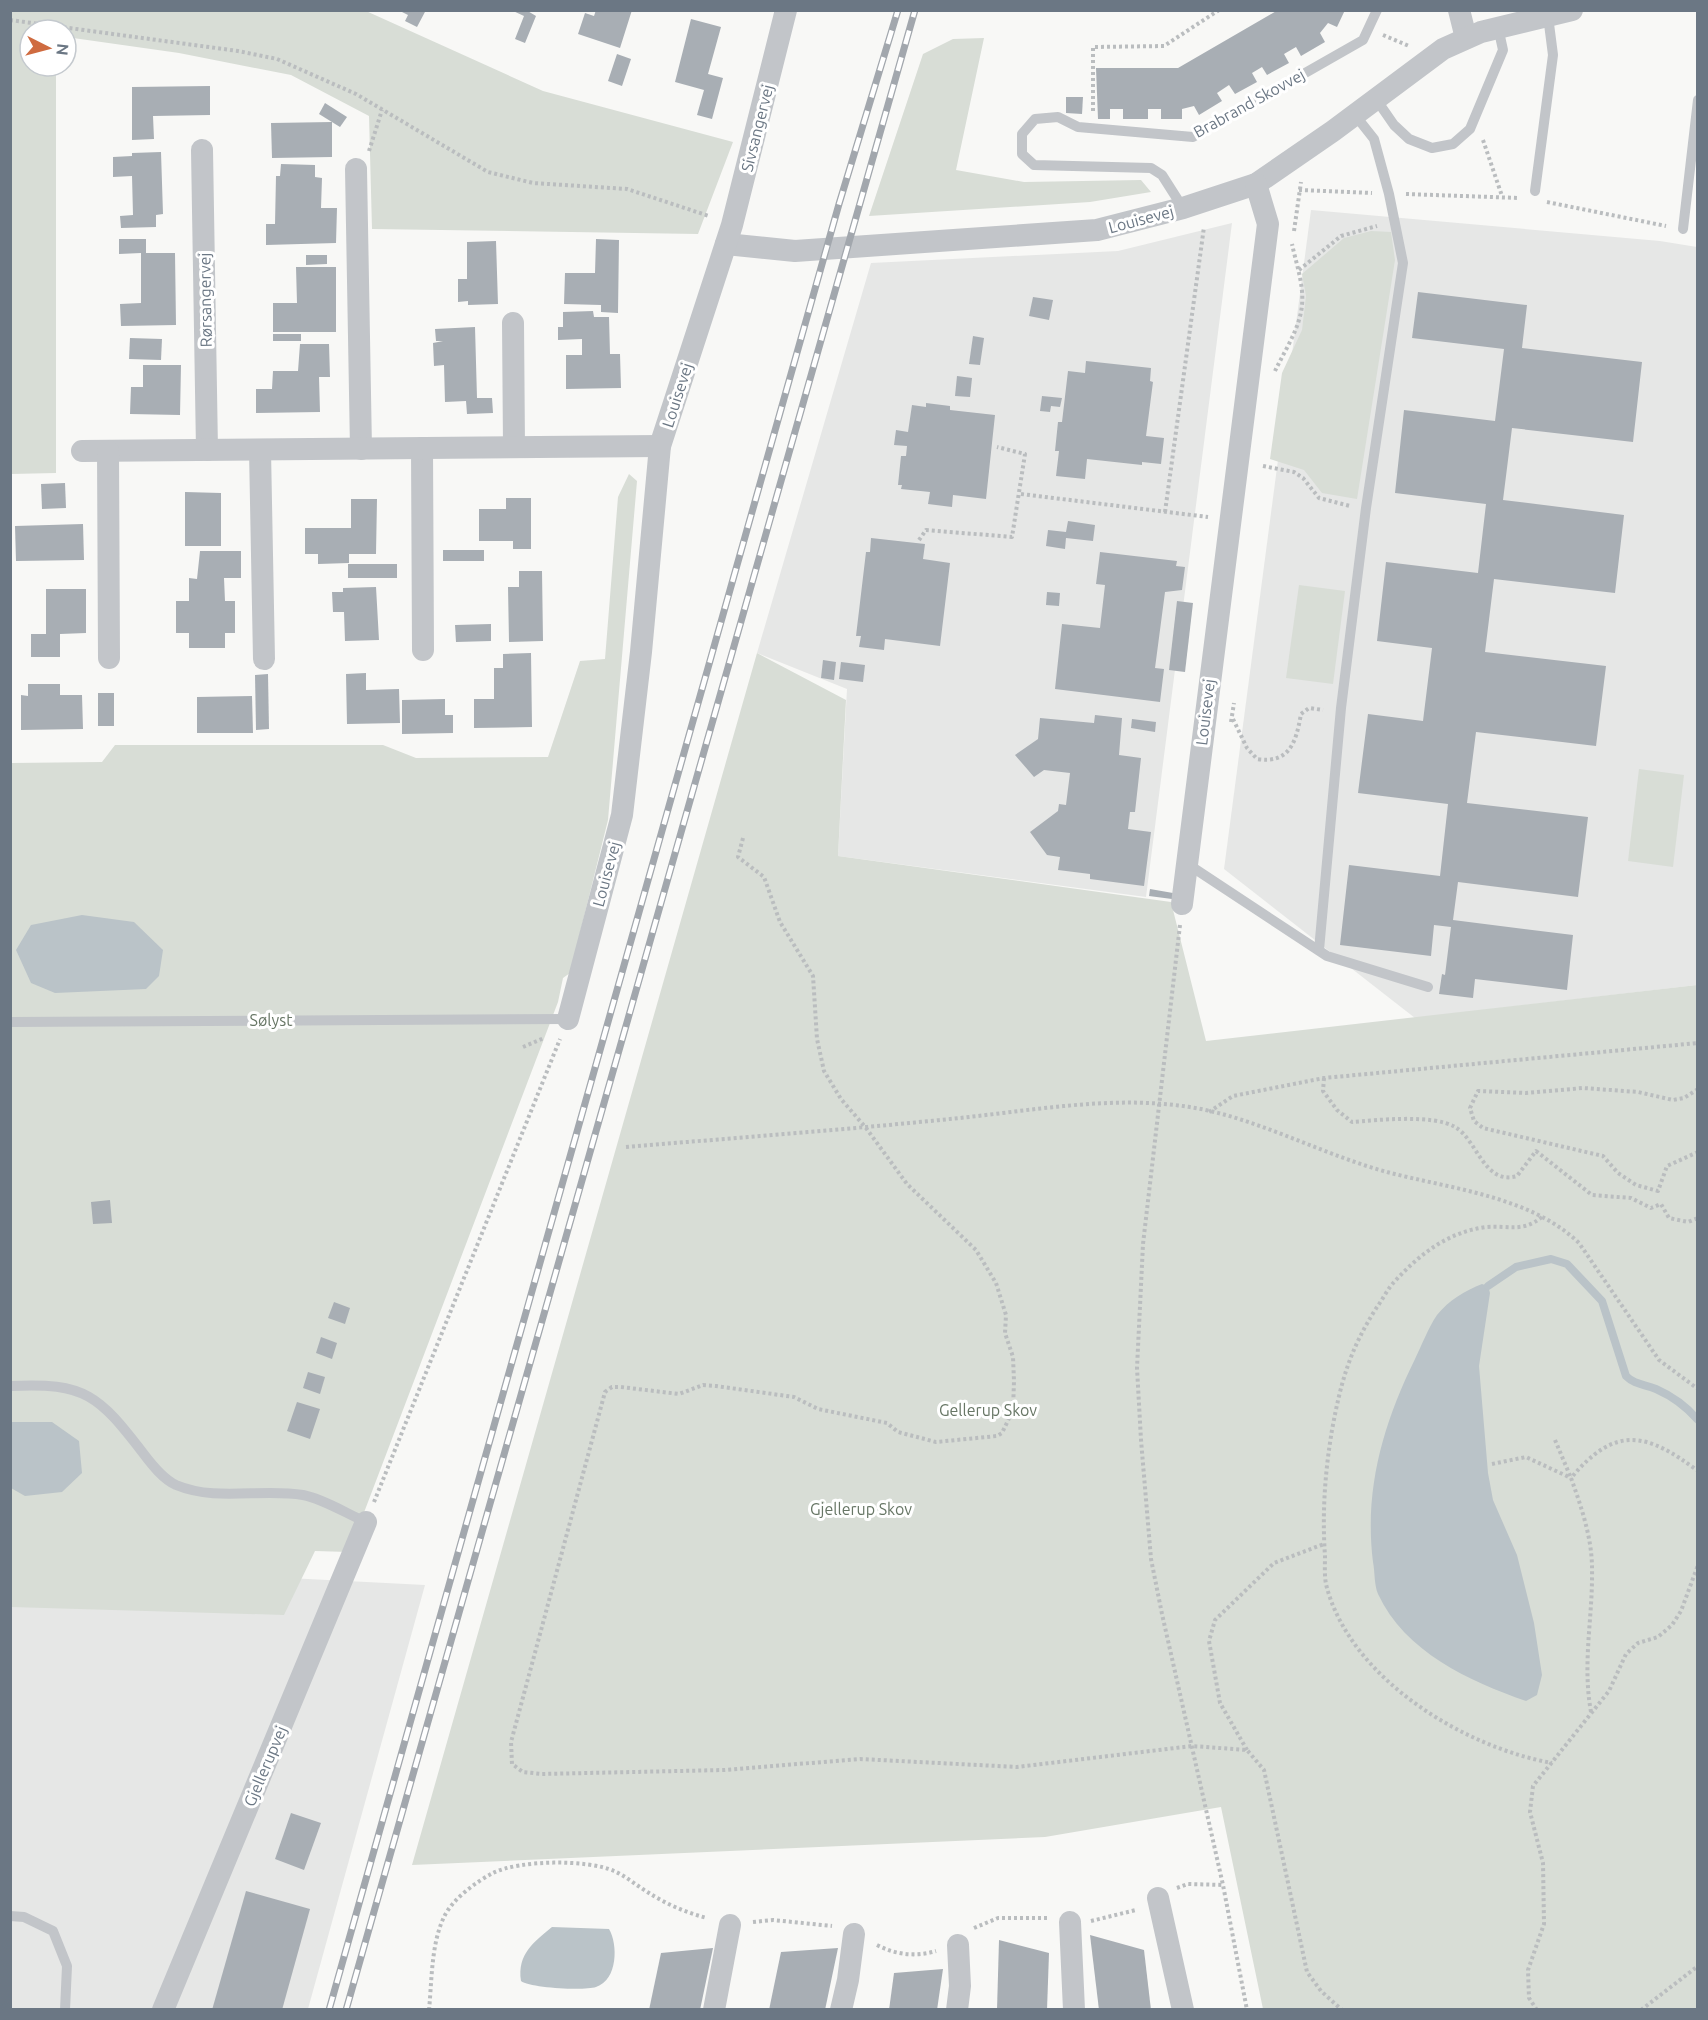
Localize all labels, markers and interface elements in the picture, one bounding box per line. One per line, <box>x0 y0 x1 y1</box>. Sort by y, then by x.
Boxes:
north arrow <box>18 18 78 78</box>
text: N <box>53 43 72 56</box>
street label: Brabrand Skovvej <box>1190 65 1308 141</box>
street label: Sivsangervej <box>737 83 777 173</box>
street label: Louisevej <box>1106 202 1176 236</box>
street label: Rørsangervej <box>195 253 215 347</box>
street label: Louisevej <box>658 360 696 430</box>
street label: Louisevej <box>1192 678 1218 746</box>
street label: Louisevej <box>589 839 623 909</box>
park label: Sølyst <box>250 1011 293 1029</box>
park label: Gellerup Skov <box>939 1401 1037 1419</box>
park label: Gjellerup Skov <box>810 1500 912 1518</box>
street label: Gjellerupvej <box>240 1723 290 1809</box>

